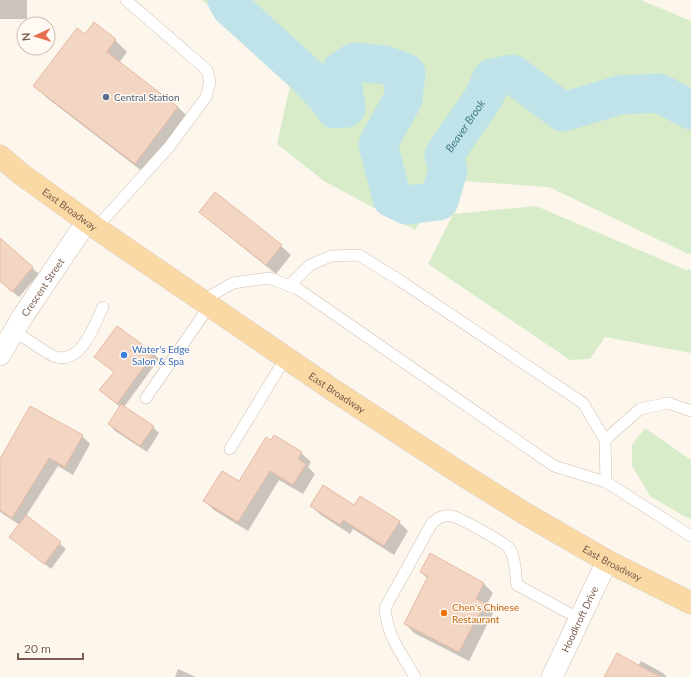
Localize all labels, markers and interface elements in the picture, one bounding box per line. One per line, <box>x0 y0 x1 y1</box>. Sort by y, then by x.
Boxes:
north arrow <box>16 16 56 56</box>
text: N <box>19 32 32 41</box>
place label: Central Station <box>114 91 180 103</box>
marker: Central Station <box>101 92 111 102</box>
water label: Beaver Brook <box>442 96 487 154</box>
street label: East Broadway <box>40 185 101 234</box>
street label: Crescent Street <box>19 255 67 319</box>
place label: Water's Edge Salon & Spa <box>132 343 190 367</box>
marker: Water's Edge Salon & Spa <box>119 350 129 360</box>
street label: East Broadway <box>307 369 368 416</box>
street label: East Broadway <box>581 542 645 584</box>
street label: Hoodkroft Drive <box>559 584 600 654</box>
place label: Chen's Chinese Restaurant <box>452 601 519 625</box>
marker: Chen's Chinese Restaurant <box>439 608 449 618</box>
scale bar <box>18 635 83 661</box>
text: 20 m <box>24 641 51 656</box>

